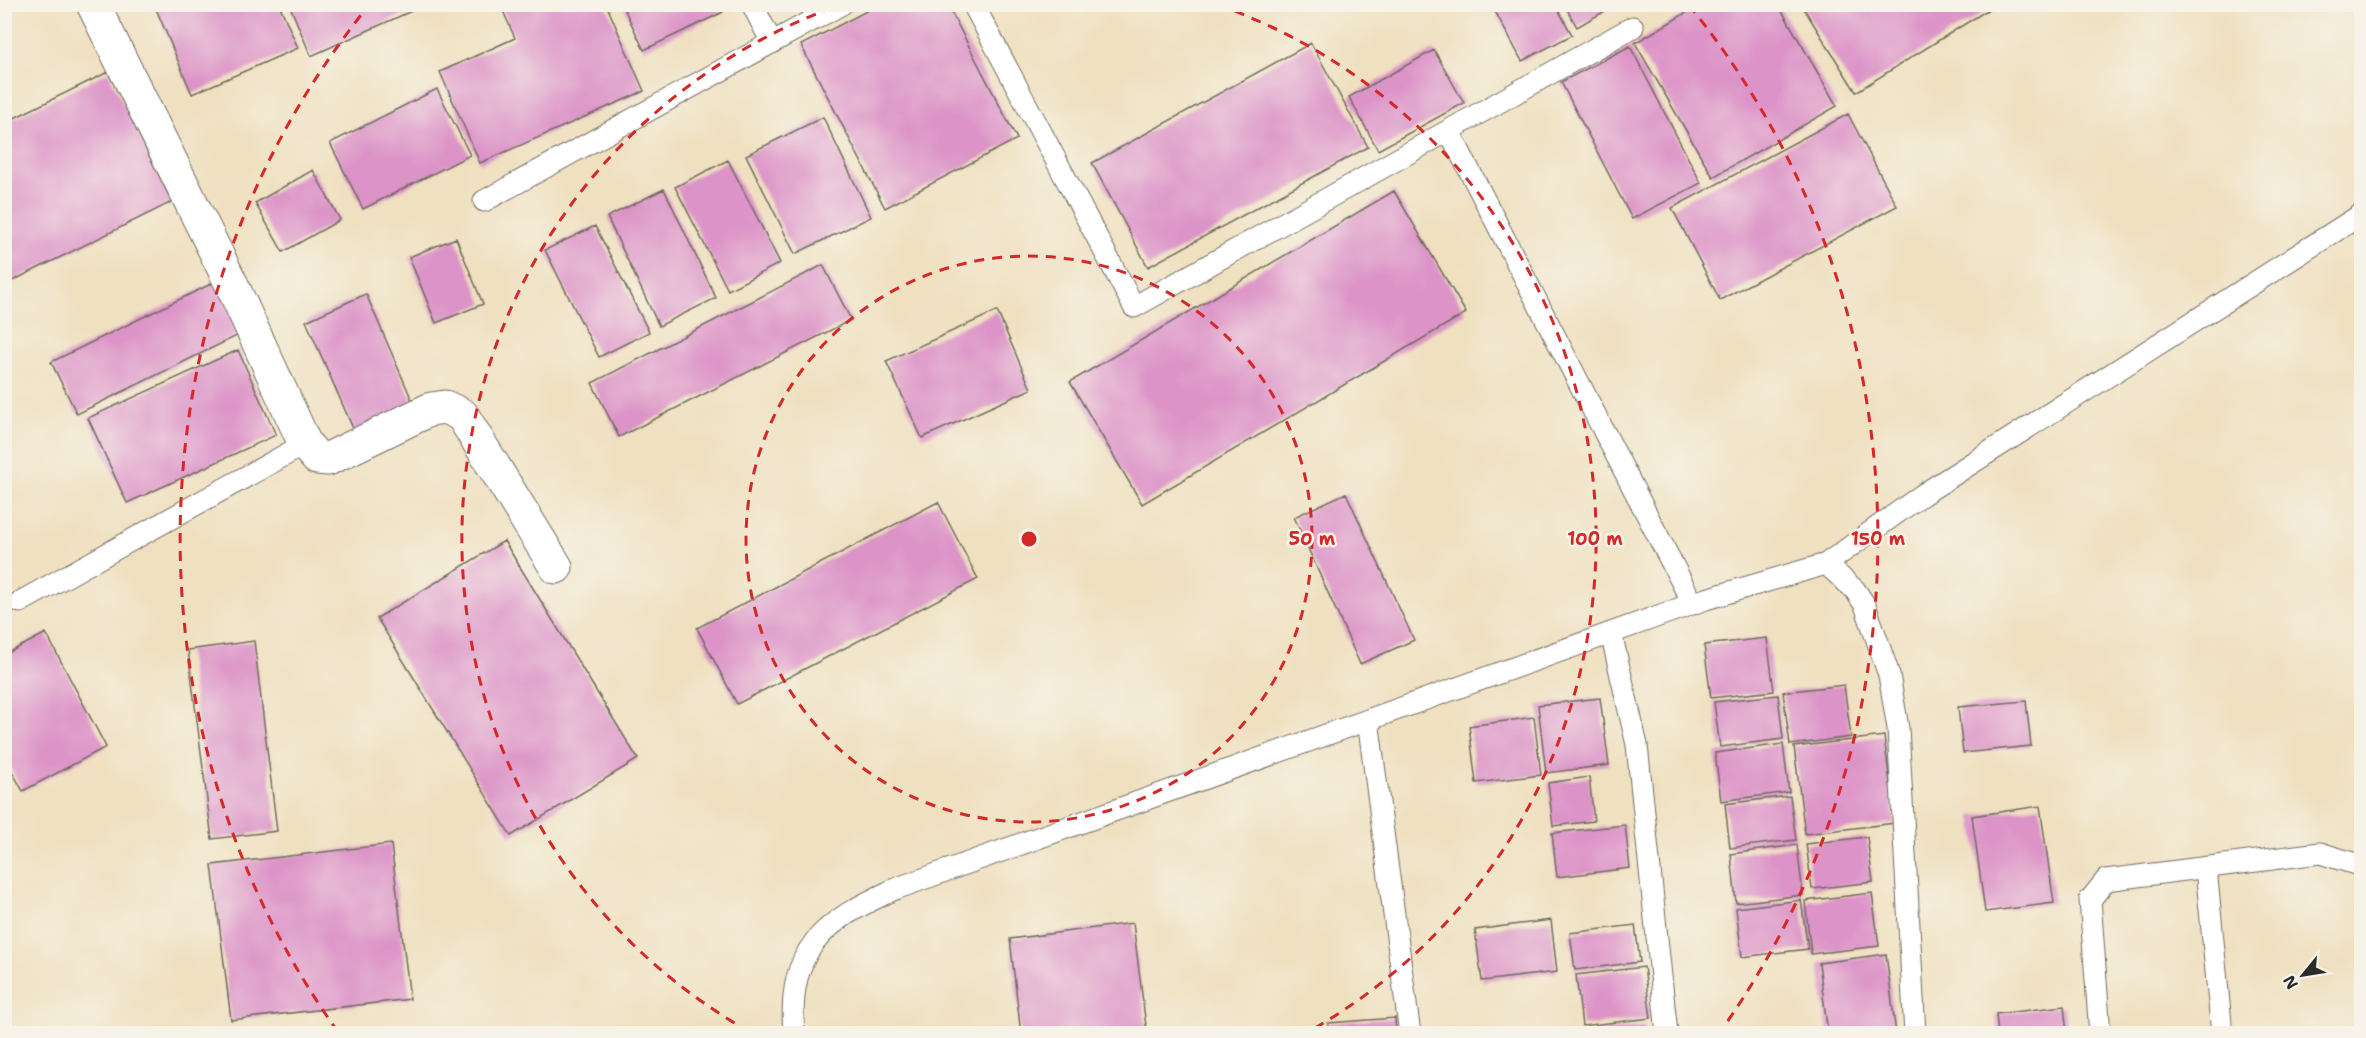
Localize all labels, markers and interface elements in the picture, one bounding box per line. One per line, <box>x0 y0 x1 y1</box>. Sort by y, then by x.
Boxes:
text: 50 m <box>1289 527 1336 551</box>
text: 100 m <box>1567 527 1623 551</box>
text: 150 m <box>1851 527 1906 551</box>
centre of rings <box>1019 529 1039 549</box>
north arrow <box>2273 945 2333 1005</box>
text: N <box>2278 972 2303 993</box>

